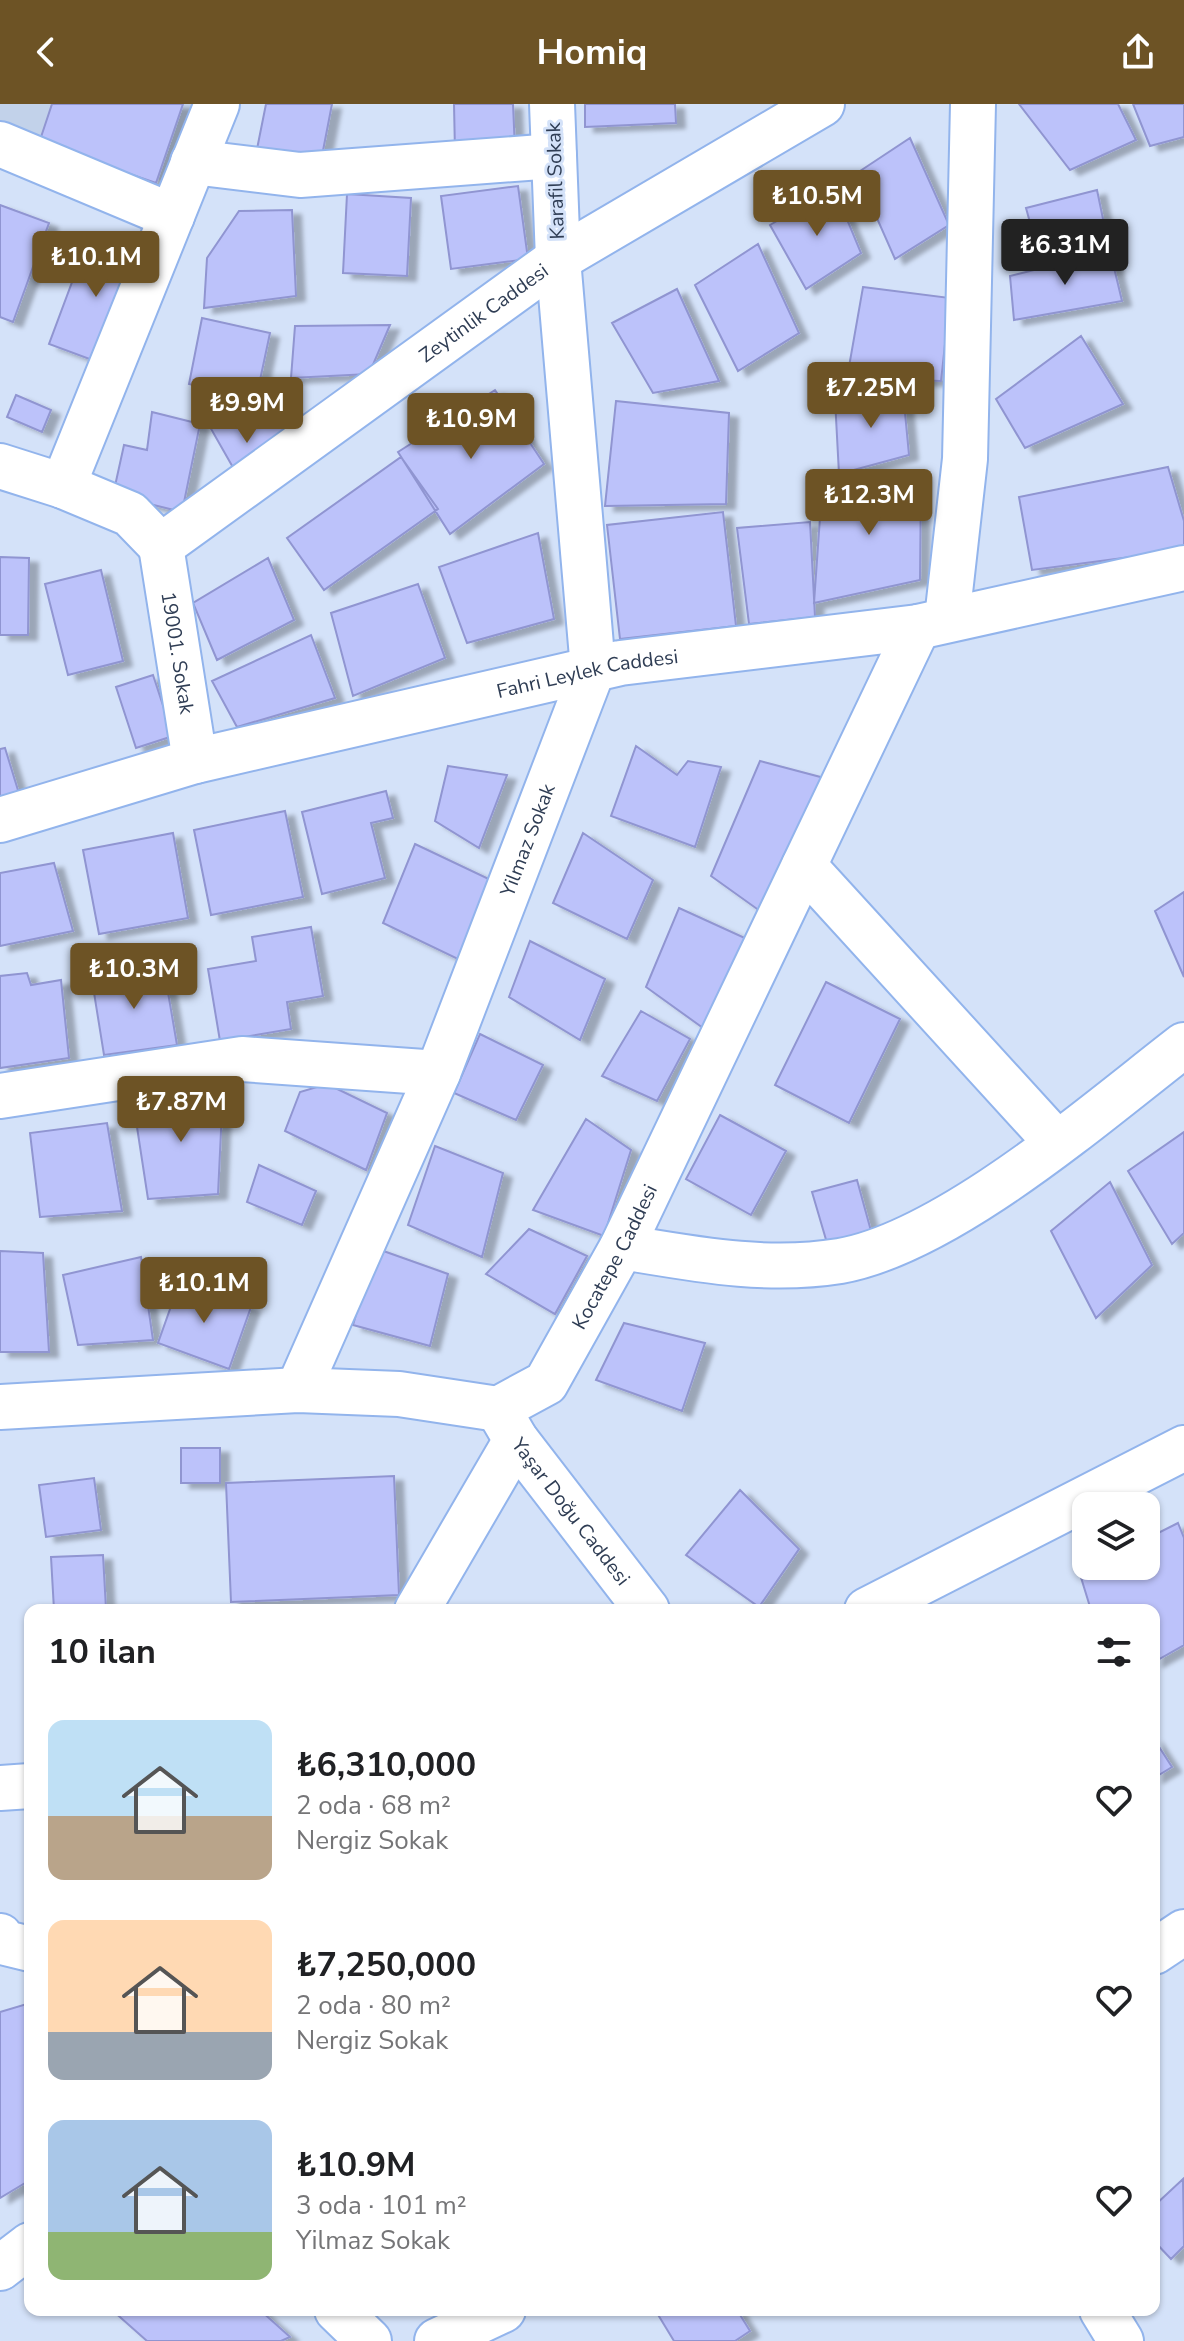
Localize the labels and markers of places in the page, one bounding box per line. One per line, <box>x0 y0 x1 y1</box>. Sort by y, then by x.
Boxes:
pin: ₺10.5M <box>752 170 882 238</box>
pin: ₺6.31M <box>1000 219 1130 287</box>
pin: ₺10.1M <box>31 231 161 299</box>
pin: ₺7.25M <box>806 362 936 430</box>
pin: ₺9.9M <box>191 377 303 445</box>
pin: ₺10.9M <box>406 393 536 461</box>
pin: ₺12.3M <box>804 469 934 537</box>
pin: ₺10.3M <box>69 943 199 1011</box>
pin: ₺7.87M <box>116 1076 246 1144</box>
pin: ₺10.1M <box>139 1257 269 1325</box>

